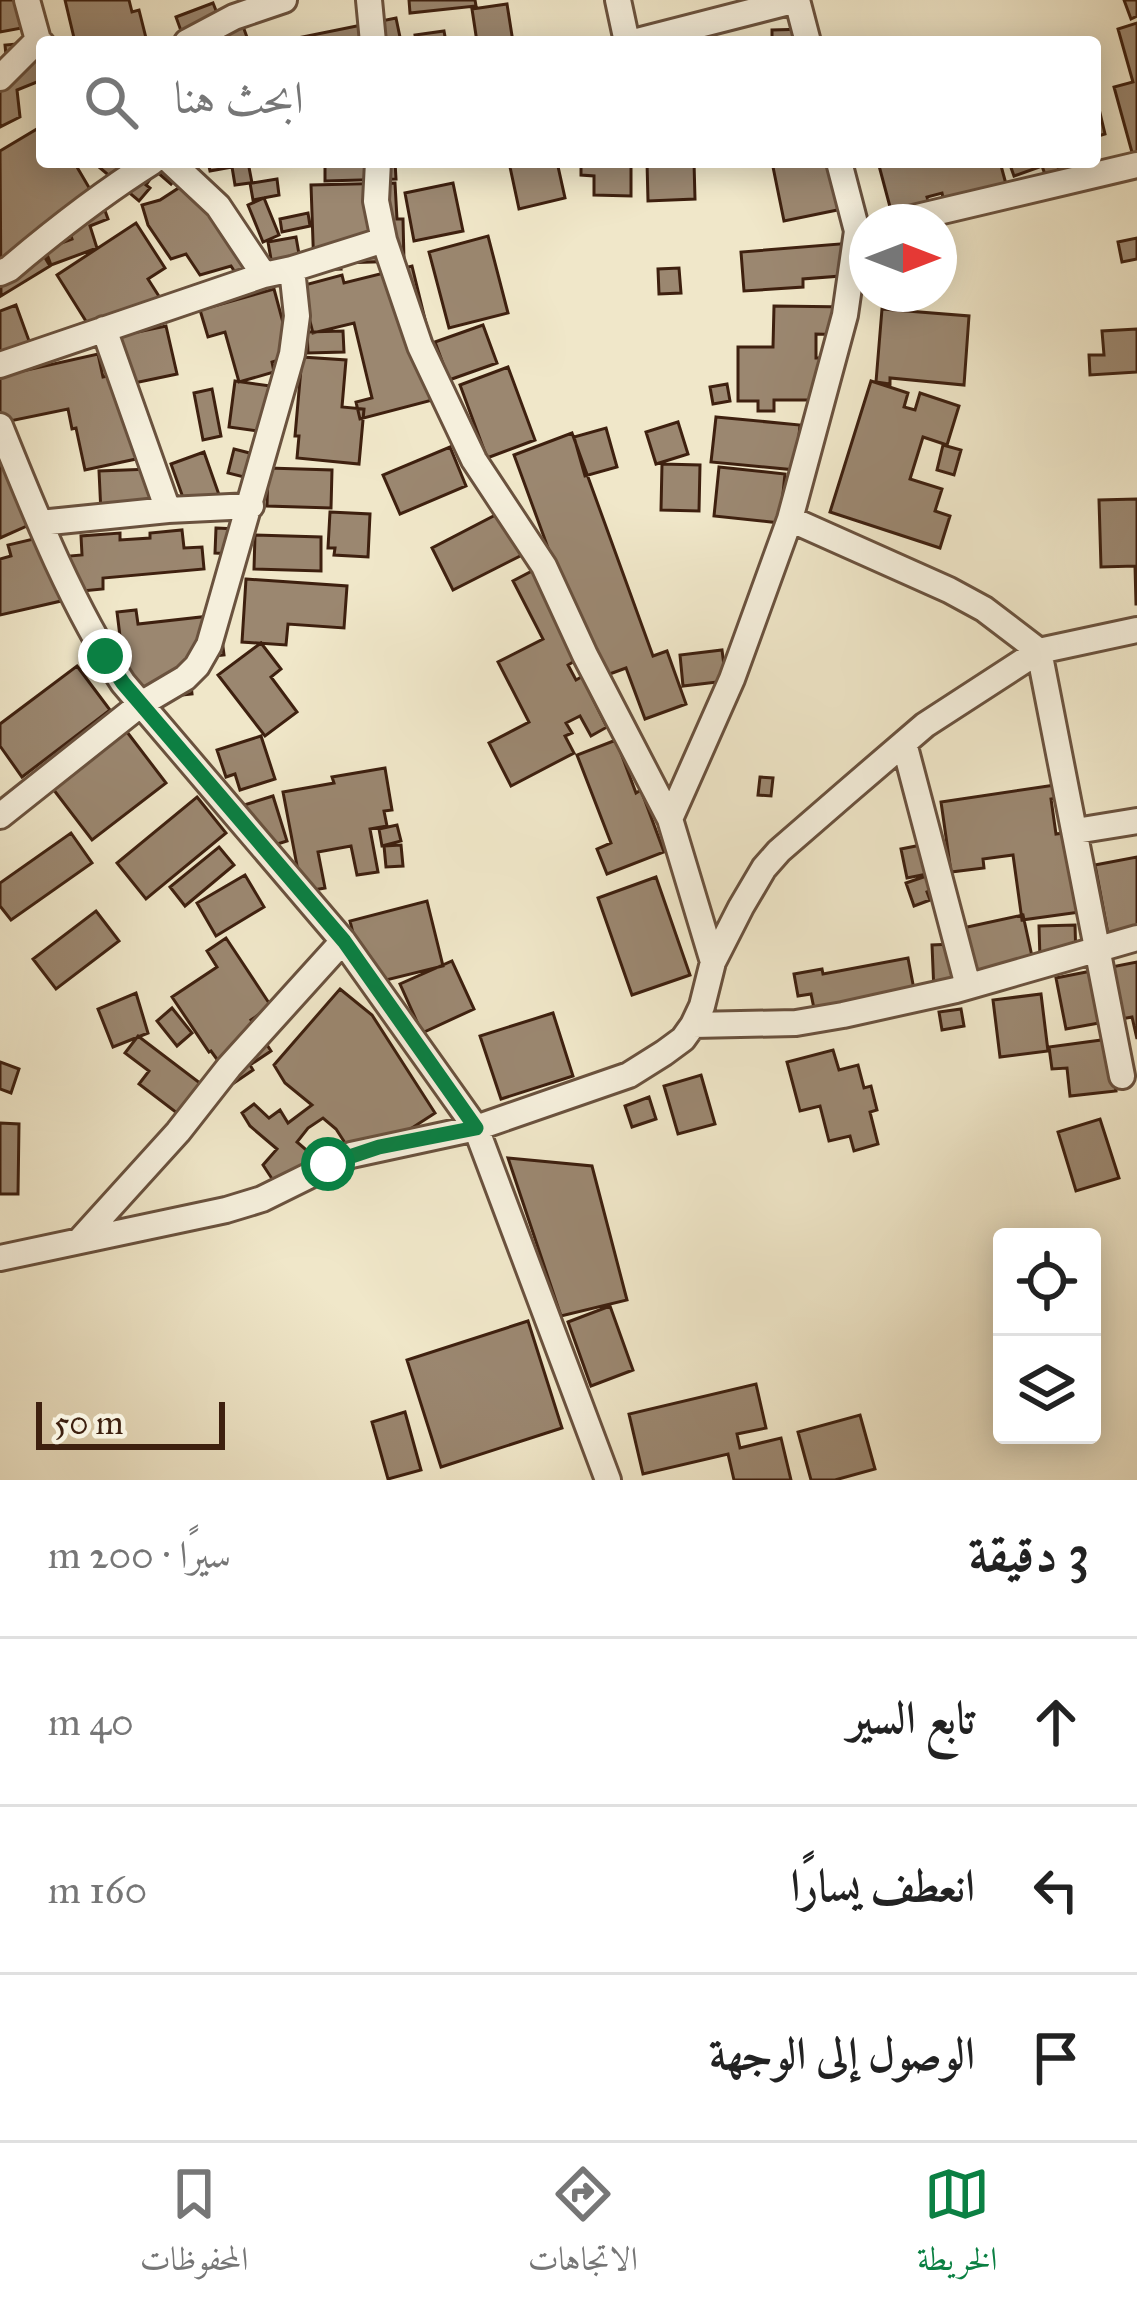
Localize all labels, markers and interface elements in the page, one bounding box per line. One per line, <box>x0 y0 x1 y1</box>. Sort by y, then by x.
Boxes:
search box <box>36 36 1101 168</box>
icon: search <box>78 69 144 135</box>
text: ابحث هنا <box>174 70 304 125</box>
north arrow <box>849 204 957 312</box>
route end <box>78 629 132 683</box>
route start <box>301 1137 355 1191</box>
map controls <box>993 1228 1101 1444</box>
button: locate <box>993 1228 1101 1336</box>
button: layers <box>993 1336 1101 1444</box>
scale bar <box>36 1396 225 1449</box>
text: 50 m <box>54 1403 123 1443</box>
text: 3 دقيقة <box>969 1523 1089 1585</box>
text: سيرًا · 200 m <box>48 1531 231 1579</box>
icon: ahead <box>1023 1689 1089 1755</box>
text: تابع السير <box>848 1690 975 1745</box>
text: 40 m <box>48 1698 134 1746</box>
icon: left <box>1023 1857 1089 1923</box>
text: انعطف يسارًا <box>790 1858 975 1913</box>
text: 160 m <box>48 1866 147 1914</box>
icon: arrive <box>1023 2025 1089 2091</box>
text: الوصول إلى الوجهة <box>709 2026 975 2081</box>
tab: المحفوظات <box>140 2161 248 2291</box>
tab: الاتجاهات <box>528 2161 638 2291</box>
tab: الخريطة <box>917 2161 997 2291</box>

